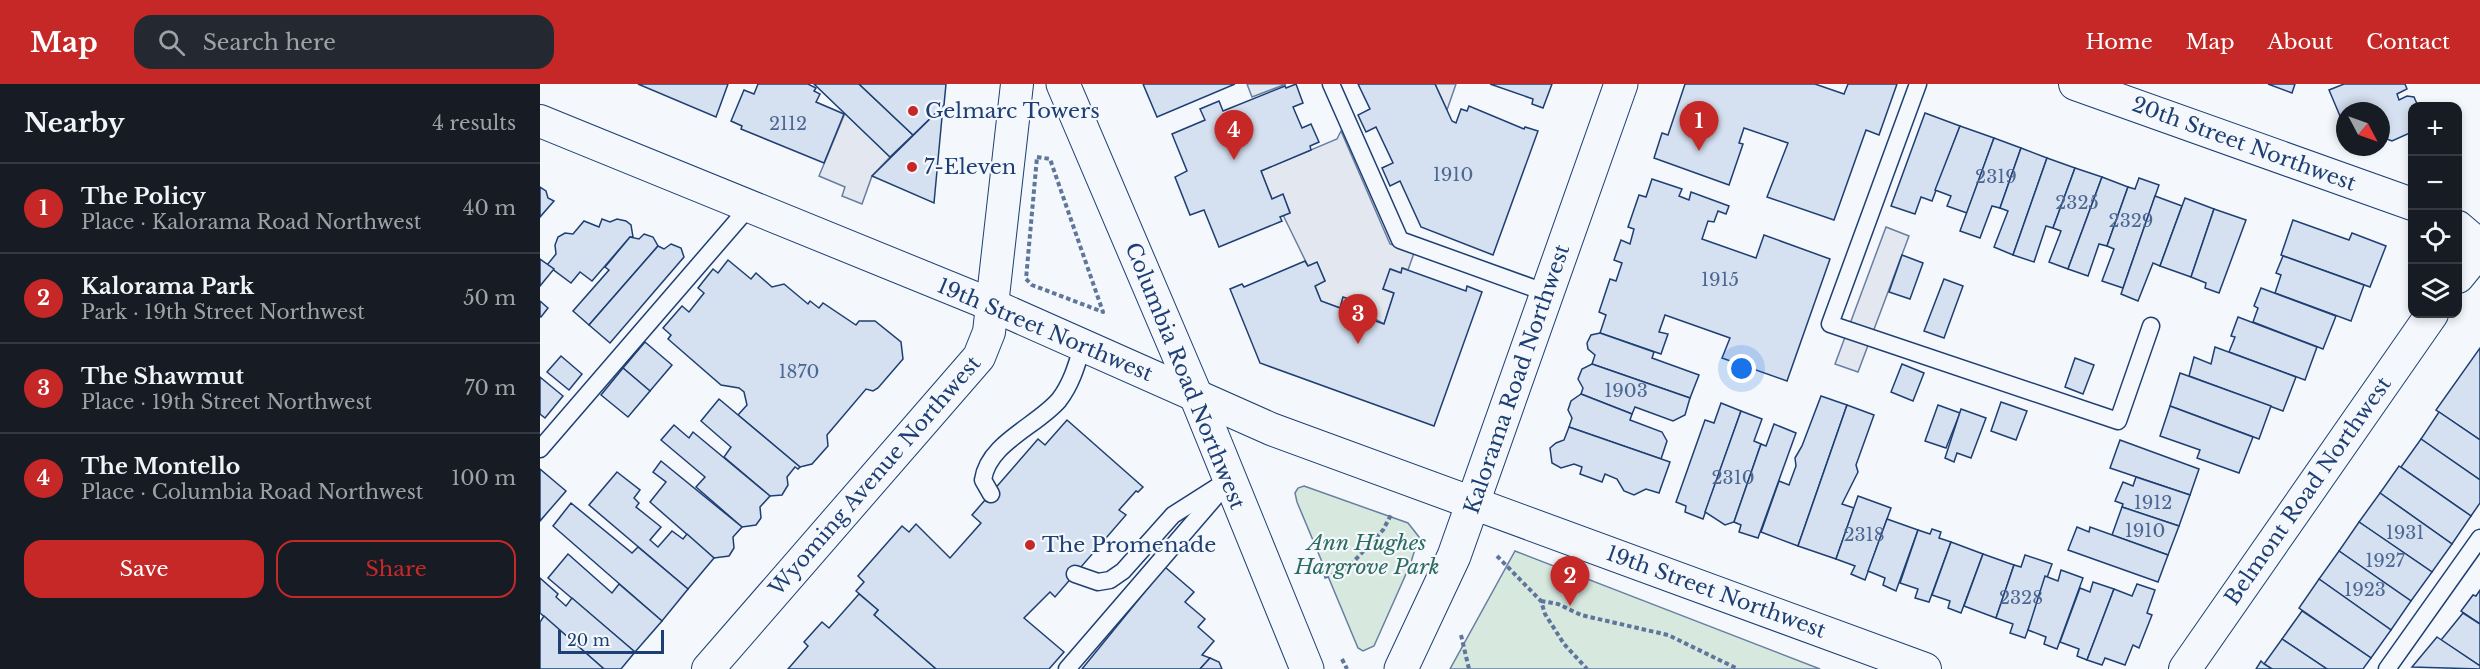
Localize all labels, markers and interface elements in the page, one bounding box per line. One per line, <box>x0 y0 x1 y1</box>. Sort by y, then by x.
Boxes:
search box <box>134 15 554 69</box>
text: Map <box>30 25 98 60</box>
icon: search <box>155 26 188 59</box>
text: Search here <box>203 29 336 56</box>
text: Home <box>2086 29 2153 55</box>
text: Map <box>2186 29 2234 55</box>
text: About <box>2267 29 2333 55</box>
text: Contact <box>2366 29 2450 55</box>
street label: 20th Street Northwest <box>2128 91 2360 197</box>
place label: Gelmarc Towers <box>925 98 1100 124</box>
pin: 1 <box>1680 101 1718 151</box>
north arrow <box>2336 102 2390 156</box>
map controls <box>2408 102 2462 318</box>
button: + <box>2408 102 2462 156</box>
marker: Gelmarc Towers <box>906 104 920 118</box>
text: Nearby <box>24 107 125 139</box>
pin: 4 <box>1214 110 1254 160</box>
text: 4 results <box>432 111 516 135</box>
house number: 2112 <box>769 113 807 135</box>
place label: 7-Eleven <box>924 154 1016 180</box>
button: − <box>2408 156 2462 210</box>
marker: 7-Eleven <box>905 160 919 174</box>
house number: 1910 <box>1433 164 1473 186</box>
house number: 2319 <box>1975 166 2017 188</box>
text: The Policy <box>81 183 206 210</box>
house number: 2325 <box>2055 192 2099 214</box>
text: 1 <box>39 196 48 220</box>
text: 40 m <box>463 196 516 220</box>
text: Place · Kalorama Road Northwest <box>81 210 421 234</box>
house number: 2329 <box>2109 210 2153 232</box>
button: locate <box>2408 210 2462 264</box>
street label: Columbia Road Northwest <box>1120 239 1251 513</box>
street label: Kalorama Road Northwest <box>1459 241 1575 517</box>
button: layers <box>2408 264 2462 318</box>
house number: 1915 <box>1701 269 1739 291</box>
text: Kalorama Park <box>81 273 254 300</box>
street label: 19th Street Northwest <box>933 273 1157 387</box>
text: 2 <box>37 286 50 310</box>
text: 50 m <box>463 286 516 310</box>
pin: 3 <box>1338 294 1378 344</box>
text: Park · 19th Street Northwest <box>81 300 365 324</box>
street label: Wyoming Avenue Northwest <box>763 351 986 602</box>
your location <box>1727 354 1756 383</box>
house number: 1870 <box>779 361 819 383</box>
text: The Shawmut <box>81 363 244 390</box>
street label: Belmont Road Northwest <box>2219 372 2397 610</box>
text: 3 <box>37 376 50 400</box>
text: 70 m <box>464 376 516 400</box>
house number: 1903 <box>1604 380 1648 402</box>
text: Place · 19th Street Northwest <box>81 390 372 414</box>
text: The Montello <box>81 453 240 480</box>
text: 4 <box>37 466 50 490</box>
text: 100 m <box>451 466 516 490</box>
house number: 2310 <box>1711 467 1755 489</box>
text: Place · Columbia Road Northwest <box>81 480 423 504</box>
house number: 1912 <box>2134 492 2172 514</box>
house number: 1910 <box>2125 520 2165 542</box>
house number: 1931 <box>2386 522 2424 544</box>
house number: 2318 <box>1843 524 1885 546</box>
park label: Ann Hughes Hargrove Park <box>1293 530 1440 580</box>
place label: The Promenade <box>1042 532 1216 558</box>
marker: The Promenade <box>1023 538 1037 552</box>
button: Save <box>24 540 264 598</box>
button: Share <box>276 540 516 598</box>
street label: 19th Street Northwest <box>1603 540 1829 644</box>
house number: 1927 <box>2365 550 2406 572</box>
pin: 2 <box>1550 556 1590 606</box>
house number: 1923 <box>2344 579 2386 601</box>
house number: 2328 <box>1999 587 2043 609</box>
scale bar <box>558 627 664 654</box>
text: 20 m <box>567 630 610 650</box>

